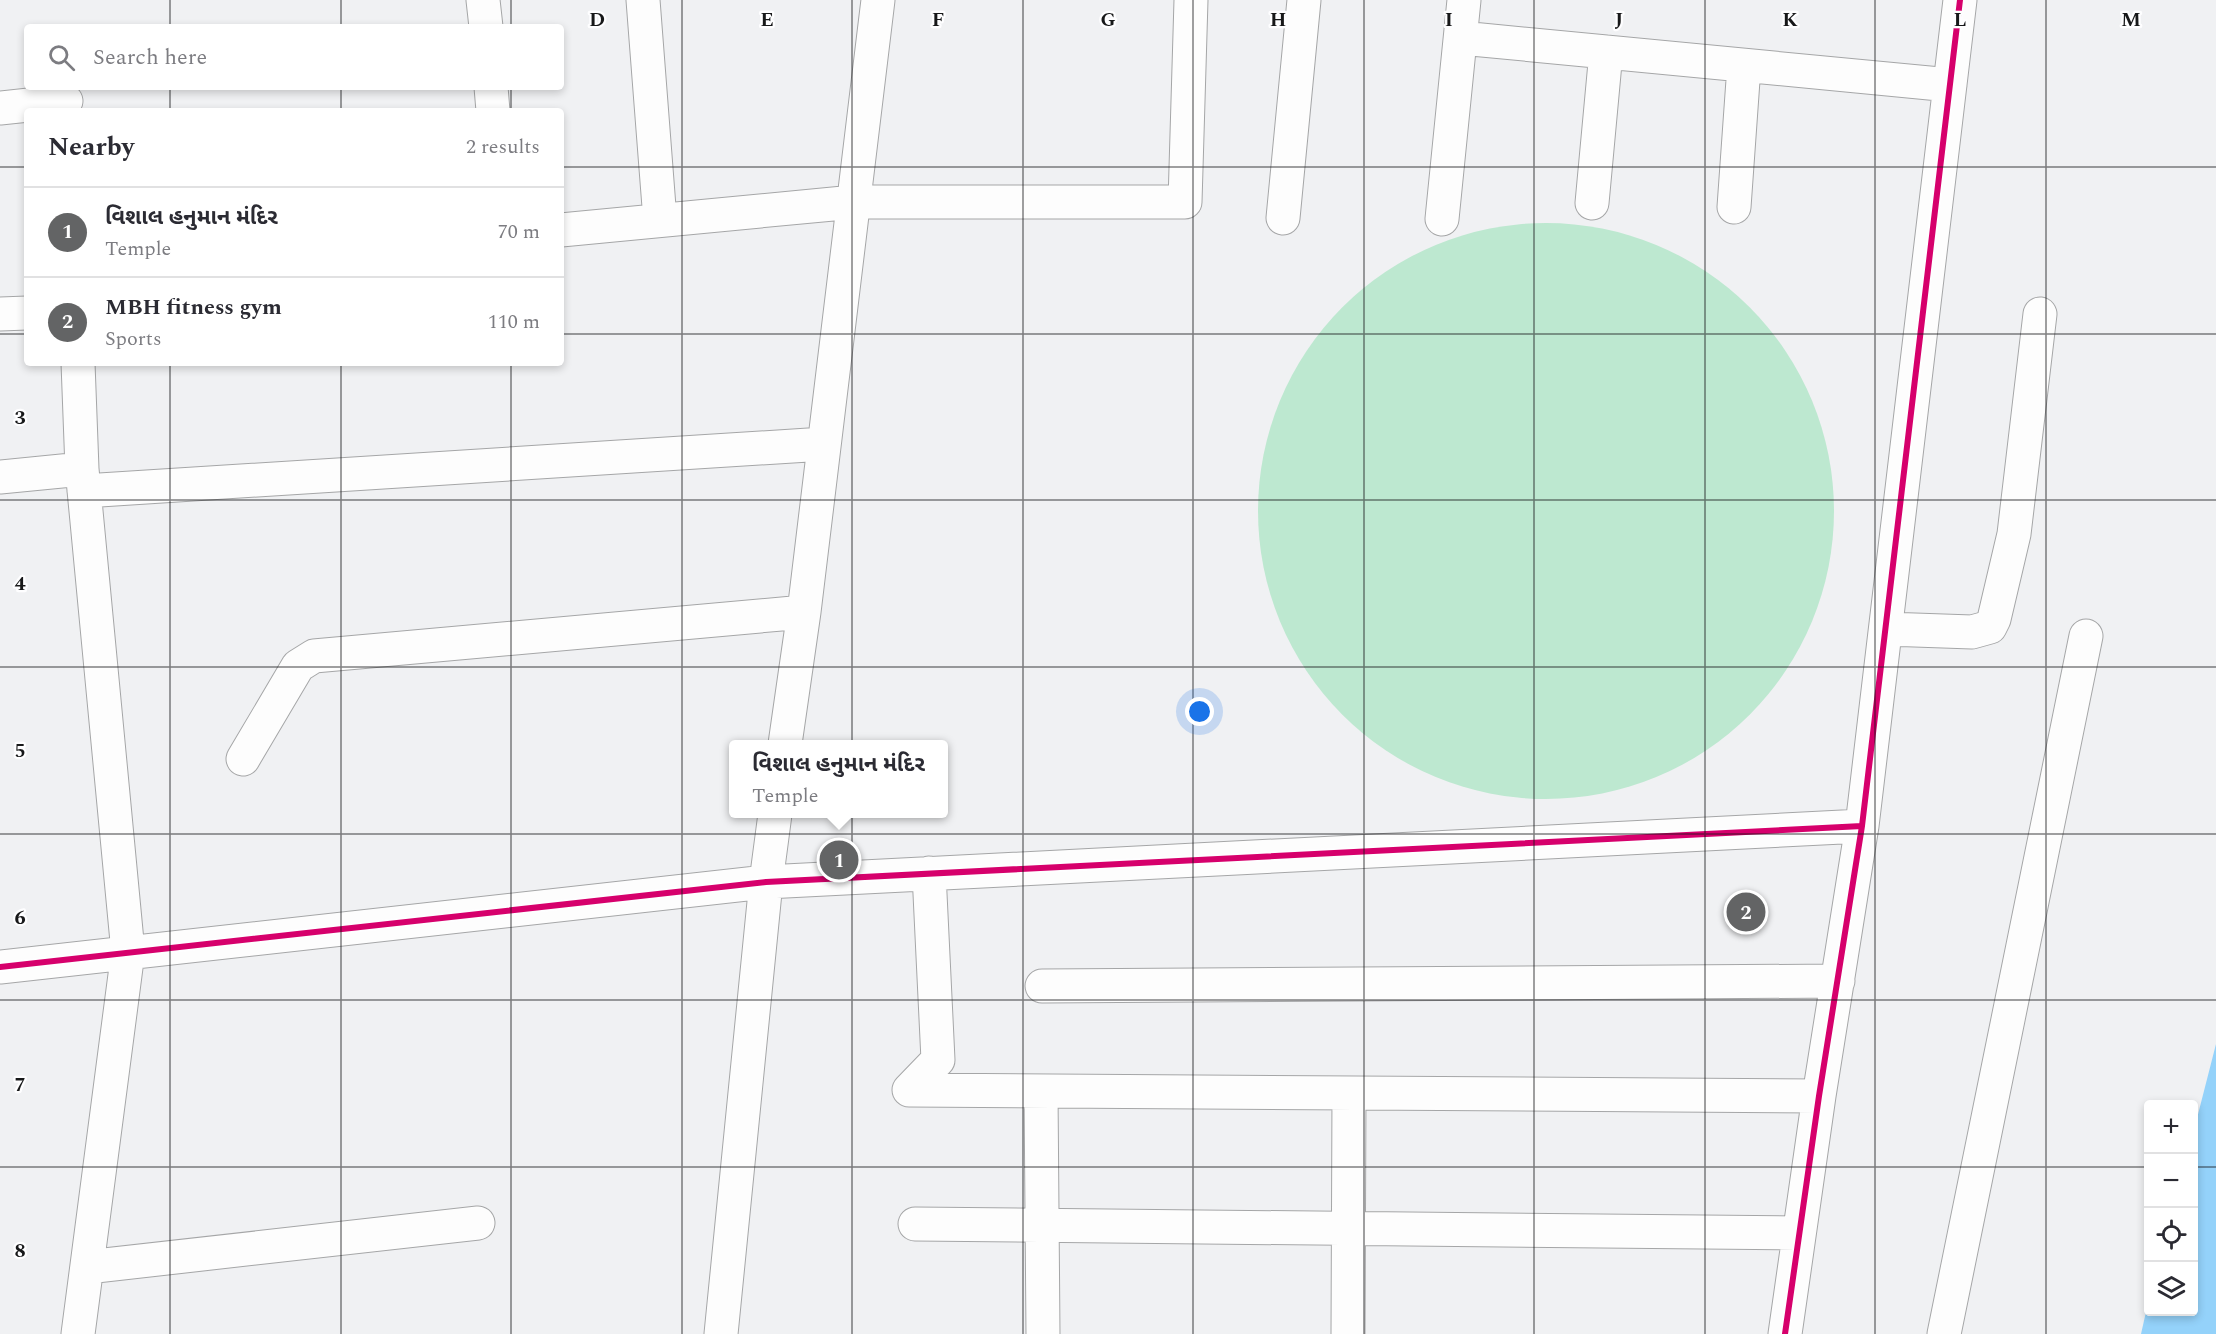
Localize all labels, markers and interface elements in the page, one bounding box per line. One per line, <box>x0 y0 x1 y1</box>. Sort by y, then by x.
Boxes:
text: D <box>589 5 605 35</box>
text: E <box>760 5 774 35</box>
text: F <box>932 5 944 35</box>
text: G <box>1100 5 1116 35</box>
text: H <box>1270 5 1286 35</box>
text: I <box>1445 5 1453 35</box>
text: J <box>1615 5 1623 35</box>
text: K <box>1782 5 1798 35</box>
text: L <box>1954 5 1966 35</box>
text: M <box>2121 5 2141 35</box>
search box <box>24 24 564 90</box>
icon: search <box>45 41 78 74</box>
text: Search here <box>93 41 207 74</box>
text: Nearby <box>48 127 134 167</box>
text: 2 results <box>466 132 540 162</box>
text: વિશાલ હનુમાન મંદિર <box>105 201 278 234</box>
text: 1 <box>62 217 73 247</box>
text: 70 m <box>498 217 540 247</box>
text: Temple <box>105 234 171 264</box>
text: MBH fitness gym <box>105 291 282 324</box>
text: 2 <box>62 307 73 337</box>
text: 110 m <box>488 307 540 337</box>
text: Sports <box>105 324 162 354</box>
text: 3 <box>14 403 26 433</box>
text: 4 <box>14 569 26 599</box>
your location <box>1185 697 1214 726</box>
text: 5 <box>14 736 26 766</box>
popup <box>729 740 948 818</box>
text: વિશાલ હનુમાન મંદિર <box>752 748 925 781</box>
text: Temple <box>752 781 818 811</box>
pin: 1 <box>820 838 858 882</box>
pin: 2 <box>1726 890 1766 934</box>
text: 6 <box>14 903 26 933</box>
text: 7 <box>14 1070 26 1100</box>
map controls <box>2144 1100 2198 1316</box>
button: + <box>2144 1100 2198 1154</box>
button: − <box>2144 1154 2198 1208</box>
button: locate <box>2144 1208 2198 1262</box>
text: 8 <box>14 1236 26 1266</box>
button: layers <box>2144 1262 2198 1316</box>

